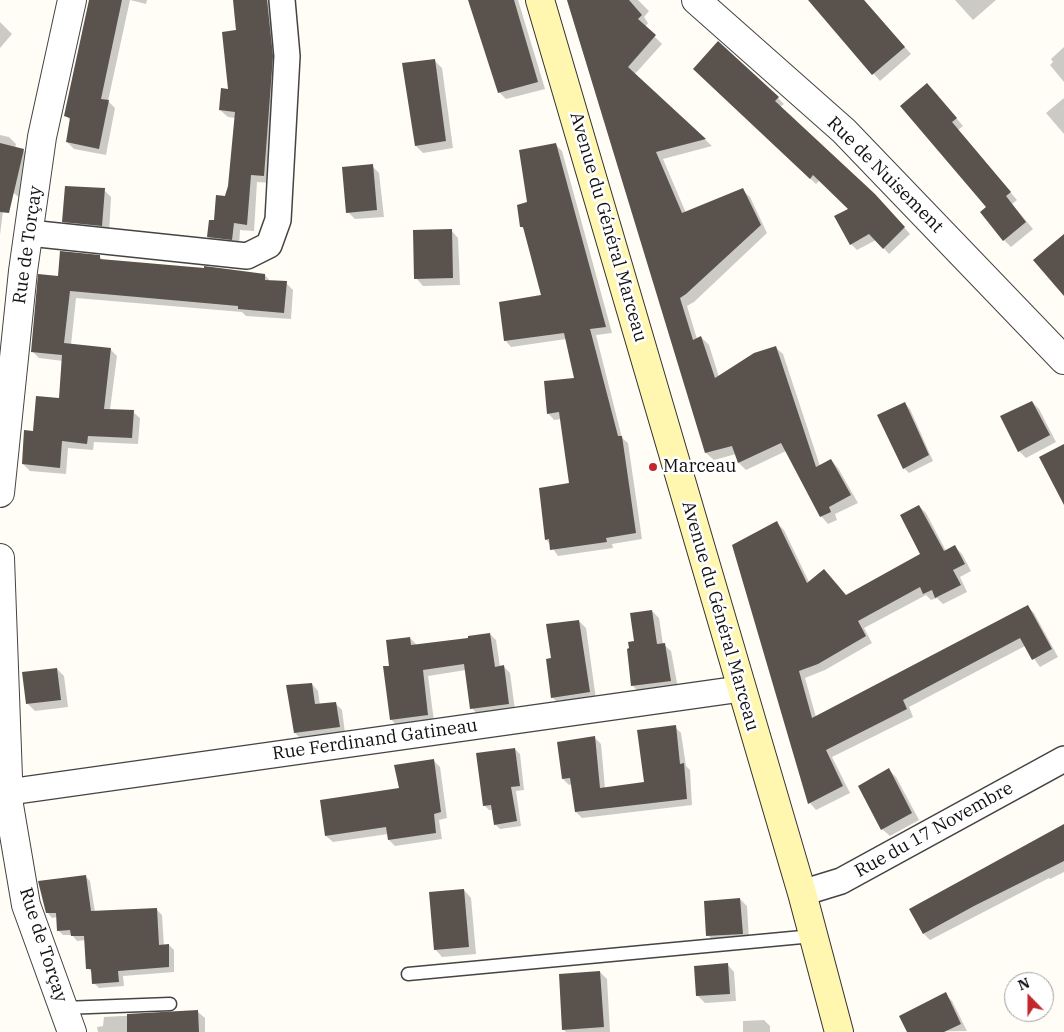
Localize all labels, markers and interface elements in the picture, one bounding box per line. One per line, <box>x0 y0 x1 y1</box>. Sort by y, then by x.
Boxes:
street label: Avenue du Général Marceau <box>565 110 651 344</box>
street label: Rue de Nuisement <box>822 112 948 238</box>
street label: Rue de Torçay <box>9 184 47 306</box>
place label: Marceau <box>663 456 736 478</box>
marker: Marceau <box>647 461 659 473</box>
street label: Avenue du Général Marceau <box>677 499 763 733</box>
street label: Rue Ferdinand Gatineau <box>271 715 479 765</box>
street label: Rue du 17 Novembre <box>851 778 1017 882</box>
street label: Rue de Torçay <box>14 885 72 1005</box>
north arrow <box>1004 972 1054 1022</box>
text: N <box>1015 974 1032 994</box>

